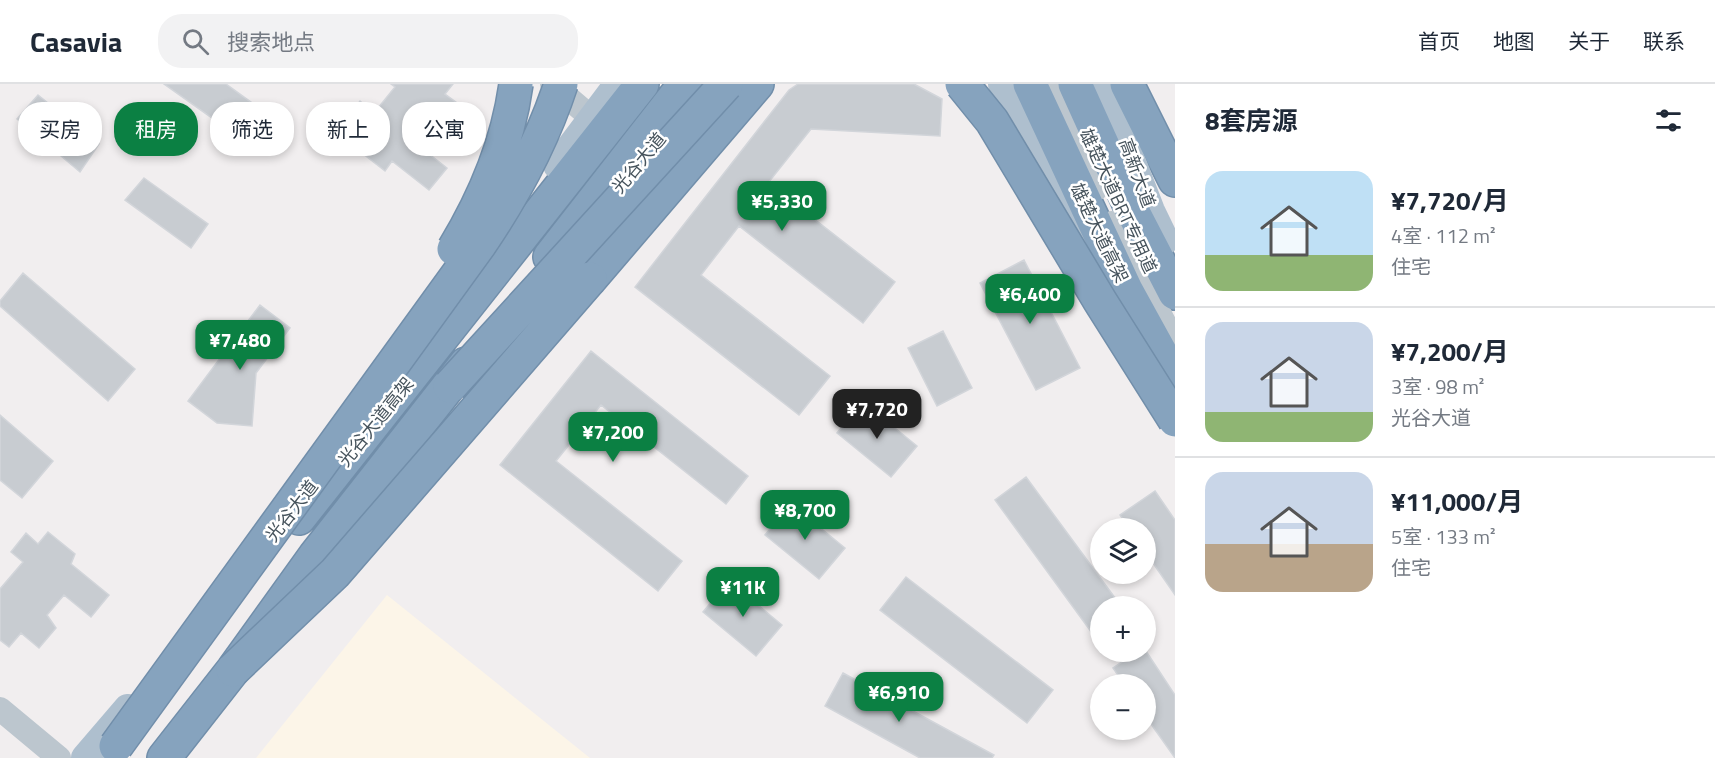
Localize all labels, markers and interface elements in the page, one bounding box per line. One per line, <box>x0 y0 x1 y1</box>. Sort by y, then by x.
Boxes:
search box <box>158 14 578 68</box>
text: Casavia <box>30 20 122 63</box>
icon: search <box>179 25 212 58</box>
text: 搜索地点 <box>227 25 315 59</box>
text: 首页 <box>1418 25 1460 57</box>
text: 地图 <box>1493 25 1535 57</box>
text: 关于 <box>1568 25 1610 57</box>
text: 联系 <box>1643 25 1685 57</box>
text: 8套房源 <box>1205 101 1298 140</box>
chip: 买房 <box>18 102 102 156</box>
chip: 租房 <box>114 102 198 156</box>
chip: 筛选 <box>210 102 294 156</box>
chip: 新上 <box>306 102 390 156</box>
chip: 公寓 <box>402 102 486 156</box>
icon: filters <box>1652 104 1685 137</box>
street label: 雄楚大道BRT专用道 <box>1073 124 1164 278</box>
street label: 光谷大道 <box>605 126 672 199</box>
street label: 高新大道 <box>1112 134 1162 211</box>
street label: 雄楚大道高架 <box>1064 178 1135 287</box>
pin: ¥5,330 <box>733 181 831 232</box>
text: ¥7,720/月 <box>1391 181 1509 220</box>
text: ¥5,330 <box>751 185 813 216</box>
icon: home <box>1253 195 1325 267</box>
text: 4室 · 112 m² <box>1391 220 1496 251</box>
text: 住宅 <box>1391 251 1431 282</box>
pin: ¥6,400 <box>981 274 1079 325</box>
text: ¥6,400 <box>999 278 1061 309</box>
pin: ¥7,480 <box>191 320 289 371</box>
text: ¥7,480 <box>209 324 271 355</box>
text: ¥7,200/月 <box>1391 332 1509 371</box>
icon: home <box>1253 346 1325 418</box>
street label: 光谷大道高架 <box>331 371 420 472</box>
text: 3室 · 98 m² <box>1391 371 1484 402</box>
pin: ¥7,720 <box>828 389 926 440</box>
text: ¥7,720 <box>846 393 908 424</box>
text: 光谷大道 <box>1391 402 1471 433</box>
pin: ¥7,200 <box>564 412 662 463</box>
text: ¥7,200 <box>582 416 644 447</box>
street label: 光谷大道 <box>259 474 324 547</box>
text: ¥11,000/月 <box>1391 482 1523 521</box>
pin: ¥8,700 <box>756 490 854 541</box>
text: ¥8,700 <box>774 494 836 525</box>
icon: home <box>1253 496 1325 568</box>
map controls <box>1090 518 1156 740</box>
button: layers <box>1090 518 1156 584</box>
text: 5室 · 133 m² <box>1391 521 1496 552</box>
text: 住宅 <box>1391 552 1431 583</box>
pin: ¥11K <box>707 567 779 618</box>
text: ¥11K <box>720 571 766 602</box>
button: + <box>1090 596 1156 662</box>
pin: ¥6,910 <box>850 672 948 723</box>
button: − <box>1090 674 1156 740</box>
text: ¥6,910 <box>868 676 930 707</box>

